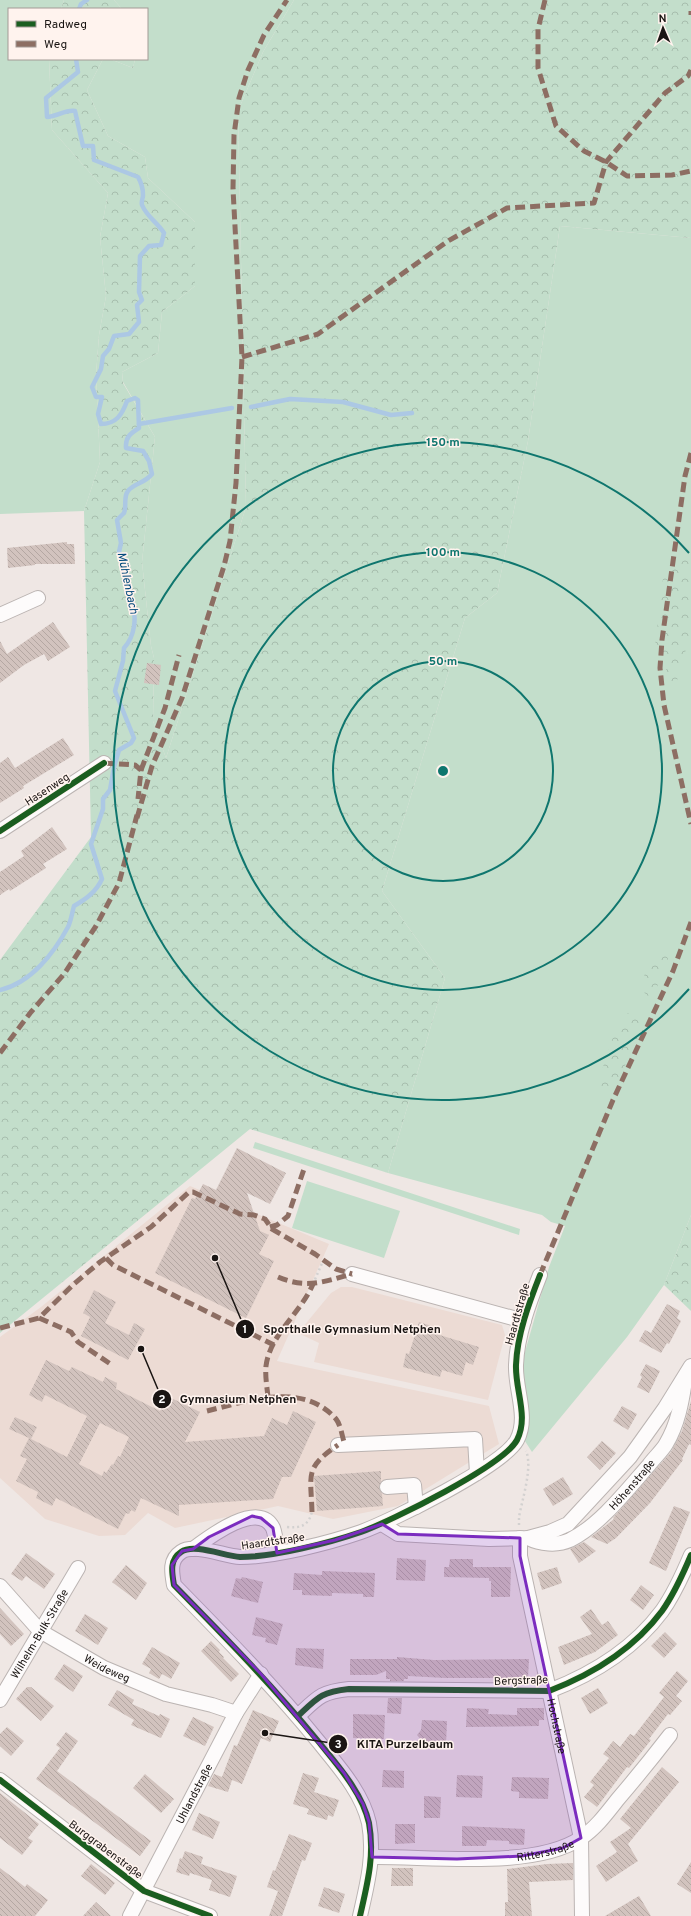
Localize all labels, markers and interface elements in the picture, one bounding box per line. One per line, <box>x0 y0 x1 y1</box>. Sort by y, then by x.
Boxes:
legend <box>8 8 148 60</box>
north arrow <box>643 8 683 48</box>
text: N <box>658 12 667 26</box>
text: Radweg <box>44 17 87 33</box>
text: Weg <box>44 37 67 53</box>
text: 150 m <box>426 435 460 451</box>
text: 100 m <box>426 545 460 561</box>
water label: Mühlenbach <box>113 551 142 616</box>
text: 50 m <box>429 654 457 670</box>
centre of rings <box>436 764 450 778</box>
street label: Hasenweg <box>23 770 72 809</box>
street label: Haardtstraße <box>502 1282 534 1347</box>
callout: Sporthalle Gymnasium Netphen <box>235 1317 449 1341</box>
text: 1 <box>243 1322 247 1338</box>
text: Sporthalle Gymnasium Netphen <box>263 1322 441 1338</box>
callout: Gymnasium Netphen <box>152 1387 304 1411</box>
text: 2 <box>158 1392 166 1408</box>
text: Gymnasium Netphen <box>180 1392 296 1408</box>
street label: Höhenstraße <box>607 1457 659 1513</box>
street label: Haardtstraße <box>240 1531 306 1553</box>
street label: Wilhelm-Bulk-Straße <box>8 1587 72 1682</box>
street label: Weideweg <box>81 1652 132 1686</box>
street label: Bergstraße <box>494 1673 548 1689</box>
street label: Hochstraße <box>543 1697 569 1755</box>
callout: KITA Purzelbaum <box>328 1732 461 1756</box>
text: 3 <box>334 1737 342 1753</box>
text: KITA Purzelbaum <box>357 1737 453 1753</box>
street label: Uhlandstraße <box>173 1762 216 1827</box>
street label: Burggrabenstraße <box>66 1817 145 1882</box>
street label: Ritterstraße <box>516 1837 577 1865</box>

